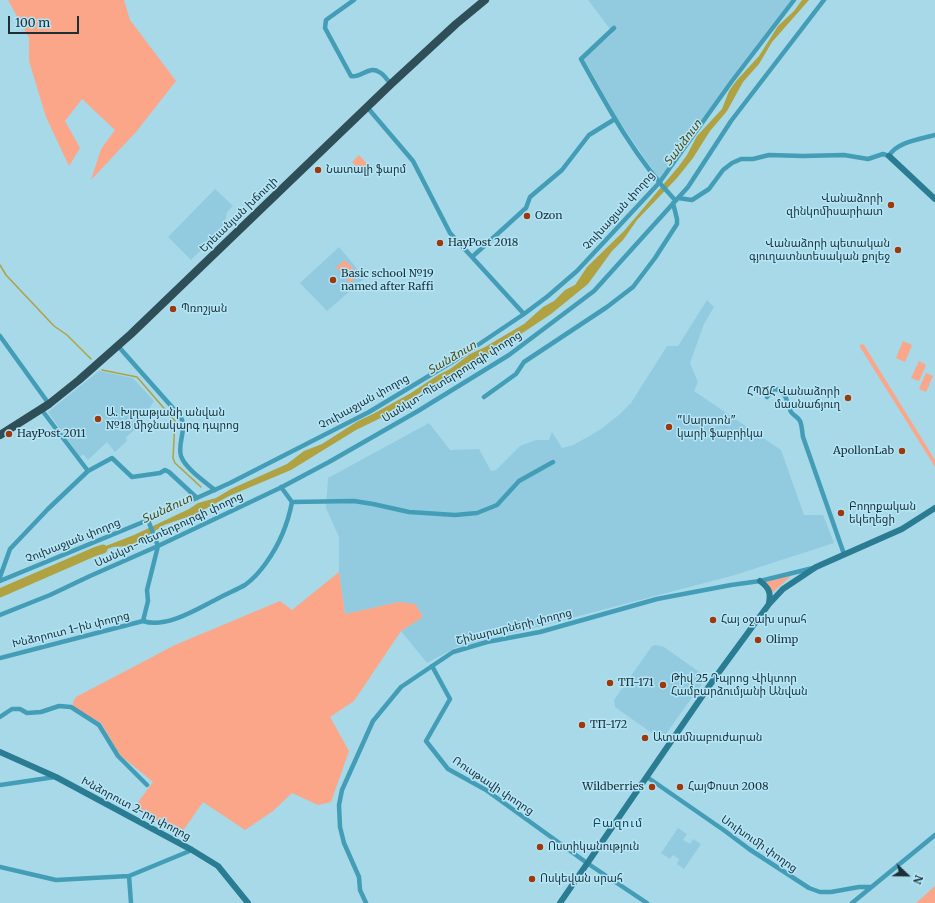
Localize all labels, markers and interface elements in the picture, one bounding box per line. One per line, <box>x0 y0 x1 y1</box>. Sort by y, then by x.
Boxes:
scale bar <box>10 8 81 34</box>
text: 100 m <box>15 15 50 30</box>
water label: Տանձուտ <box>661 117 705 169</box>
place label: Նատալի ֆարմ <box>326 163 406 177</box>
marker: Նատալի ֆարմ <box>313 165 323 175</box>
street label: Չուխաջյան փողոց <box>580 169 658 253</box>
street label: Երեւանյան խճուղի <box>197 174 281 256</box>
place label: Վանաձորի զինկոմիսարիատ <box>786 192 883 218</box>
marker: Վանաձորի զինկոմիսարիատ <box>886 200 896 210</box>
place label: Ozon <box>535 209 563 223</box>
marker: Ozon <box>522 211 532 221</box>
place label: HayPost 2018 <box>448 236 518 250</box>
place label: Վանաձորի պետական գյուղատնտեսական քոլեջ <box>749 237 890 263</box>
marker: HayPost 2018 <box>435 238 445 248</box>
marker: Վանաձորի պետական գյուղատնտեսական քոլեջ <box>893 245 903 255</box>
place label: Basic school №19 named after Raffi <box>341 267 434 293</box>
marker: Basic school №19 named after Raffi <box>328 275 338 285</box>
place label: Պռոշյան <box>181 302 227 316</box>
marker: Պռոշյան <box>168 304 178 314</box>
street label: Սանկտ-Պետերբուրգի փողոց <box>380 328 524 426</box>
water label: Տանձուտ <box>425 338 479 378</box>
street label: Չուխաջյան փողոց <box>316 372 412 432</box>
place label: ՀՊՃՀ Վանաձորի մասնաճյուղ <box>747 385 840 411</box>
marker: ՀՊՃՀ Վանաձորի մասնաճյուղ <box>843 393 853 403</box>
place label: Ա. Խլղաթյանի անվան №18 միջնակարգ դպրոց <box>106 406 239 432</box>
marker: Ա. Խլղաթյանի անվան №18 միջնակարգ դպրոց <box>93 414 103 424</box>
place label: "Սարտոն" կարի ֆաբրիկա <box>677 414 763 440</box>
marker: "Սարտոն" կարի ֆաբրիկա <box>664 422 674 432</box>
place label: HayPost 2011 <box>17 427 86 441</box>
marker: HayPost 2011 <box>4 429 14 439</box>
place label: ApollonLab <box>833 444 894 458</box>
marker: ApollonLab <box>897 446 907 456</box>
street label: Սանկտ-Պետերբուրգի փողոց <box>93 490 245 570</box>
water label: Տանձուտ <box>139 491 195 527</box>
place label: Բողոքական եկեղեցի <box>849 500 916 526</box>
marker: Բողոքական եկեղեցի <box>836 508 846 518</box>
street label: Չուխաջյան փողոց <box>24 516 122 566</box>
street label: Շինարարների փողոց <box>455 606 573 648</box>
street label: Խնձորուտ 1-ին փողոց <box>11 609 131 651</box>
place label: Հայ օջախ սրահ <box>721 613 807 627</box>
marker: Հայ օջախ սրահ <box>708 615 718 625</box>
place label: Olimp <box>766 633 798 647</box>
marker: Olimp <box>753 635 763 645</box>
place label: Թիվ 25 Դպրոց Վիկտոր Համբարձումյանի Անվան <box>671 672 808 698</box>
place label: ТП-171 <box>618 676 654 690</box>
marker: ТП-171 <box>605 678 615 688</box>
marker: Թիվ 25 Դպրոց Վիկտոր Համբարձումյանի Անվան <box>658 680 668 690</box>
place label: ТП-172 <box>590 718 627 732</box>
marker: ТП-172 <box>577 720 587 730</box>
place label: Ատամնաբուժարան <box>653 731 762 745</box>
marker: Ատամնաբուժարան <box>640 733 650 743</box>
street label: Ռուսթավի փողոց <box>450 754 536 818</box>
street label: Խնձորուտ 2-րդ փողոց <box>79 774 193 844</box>
place label: Wildberries <box>582 780 644 794</box>
place label: ՀայՓոստ 2008 <box>688 780 769 794</box>
marker: Wildberries <box>647 782 657 792</box>
marker: ՀայՓոստ 2008 <box>675 782 685 792</box>
street label: Սուխումի փողոց <box>718 813 800 875</box>
district label: Բազում <box>593 817 643 831</box>
place label: Ոստիկանություն <box>548 840 639 854</box>
marker: Ոստիկանություն <box>535 842 545 852</box>
north arrow <box>887 855 927 895</box>
place label: Ոսկեվան սրահ <box>540 872 623 886</box>
text: N <box>910 873 926 886</box>
marker: Ոսկեվան սրահ <box>527 874 537 884</box>

